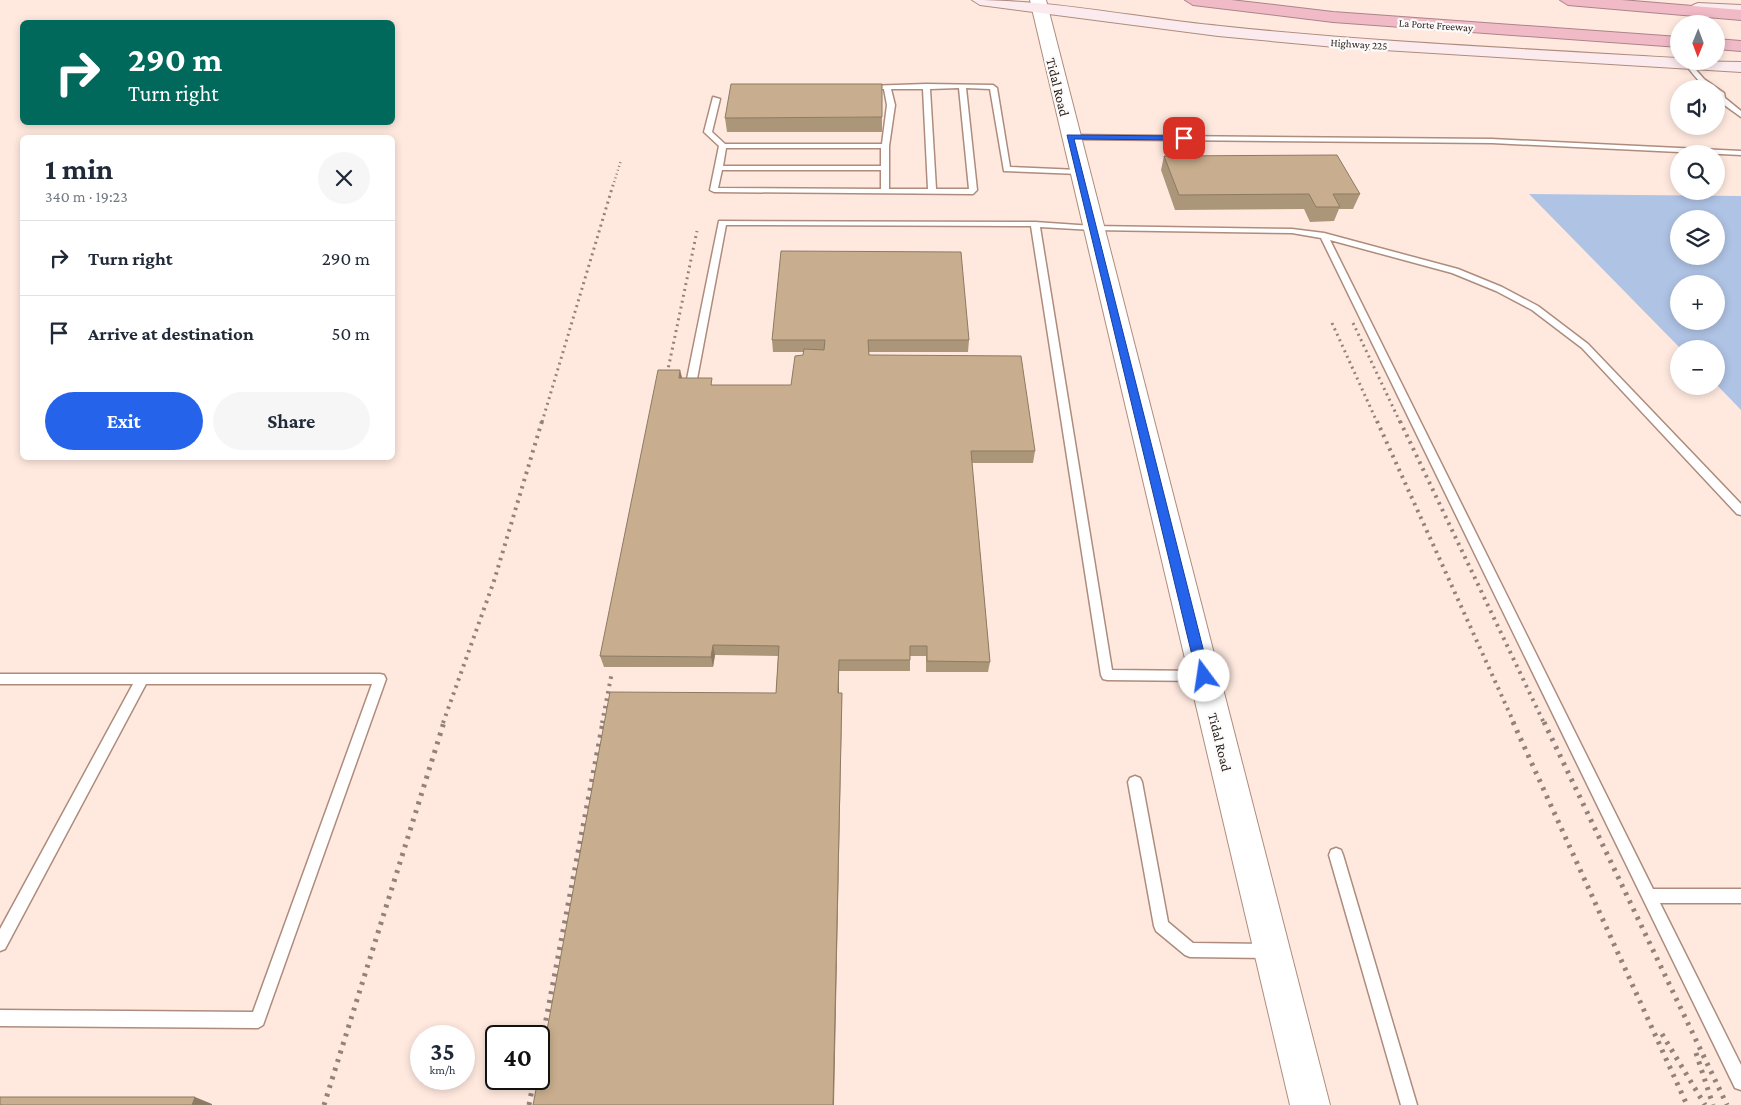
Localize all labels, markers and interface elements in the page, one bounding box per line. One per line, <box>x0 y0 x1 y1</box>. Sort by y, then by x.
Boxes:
north arrow <box>1670 15 1725 70</box>
map controls <box>1670 15 1725 395</box>
street label: La Porte Freeway <box>1398 16 1475 35</box>
street label: Highway 225 <box>1330 36 1388 53</box>
icon: right <box>45 40 110 105</box>
text: 290 m <box>128 40 222 79</box>
street label: Tidal Road <box>1043 56 1073 119</box>
button: sound <box>1670 80 1725 135</box>
text: Turn right <box>128 81 219 106</box>
pin <box>1163 117 1205 159</box>
icon: arrive <box>1170 124 1198 152</box>
button: search <box>1670 145 1725 200</box>
text: 1 min <box>45 152 113 185</box>
button: close <box>318 152 370 204</box>
text: 340 m · 19:23 <box>45 188 128 205</box>
button: layers <box>1670 210 1725 265</box>
icon: right <box>45 244 73 272</box>
text: Turn right <box>88 248 173 269</box>
text: 290 m <box>322 248 370 269</box>
button: + <box>1670 275 1725 330</box>
icon: arrive <box>45 319 73 347</box>
text: Arrive at destination <box>88 323 254 344</box>
text: 50 m <box>331 323 370 344</box>
button: − <box>1670 340 1725 395</box>
button: Exit <box>45 392 203 450</box>
button: Share <box>213 392 370 450</box>
position arrow <box>1177 649 1229 701</box>
street label: Tidal Road <box>1205 711 1235 774</box>
speed limit sign: 40 <box>485 1025 550 1090</box>
text: 35 <box>430 1038 455 1065</box>
text: km/h <box>430 1063 455 1077</box>

